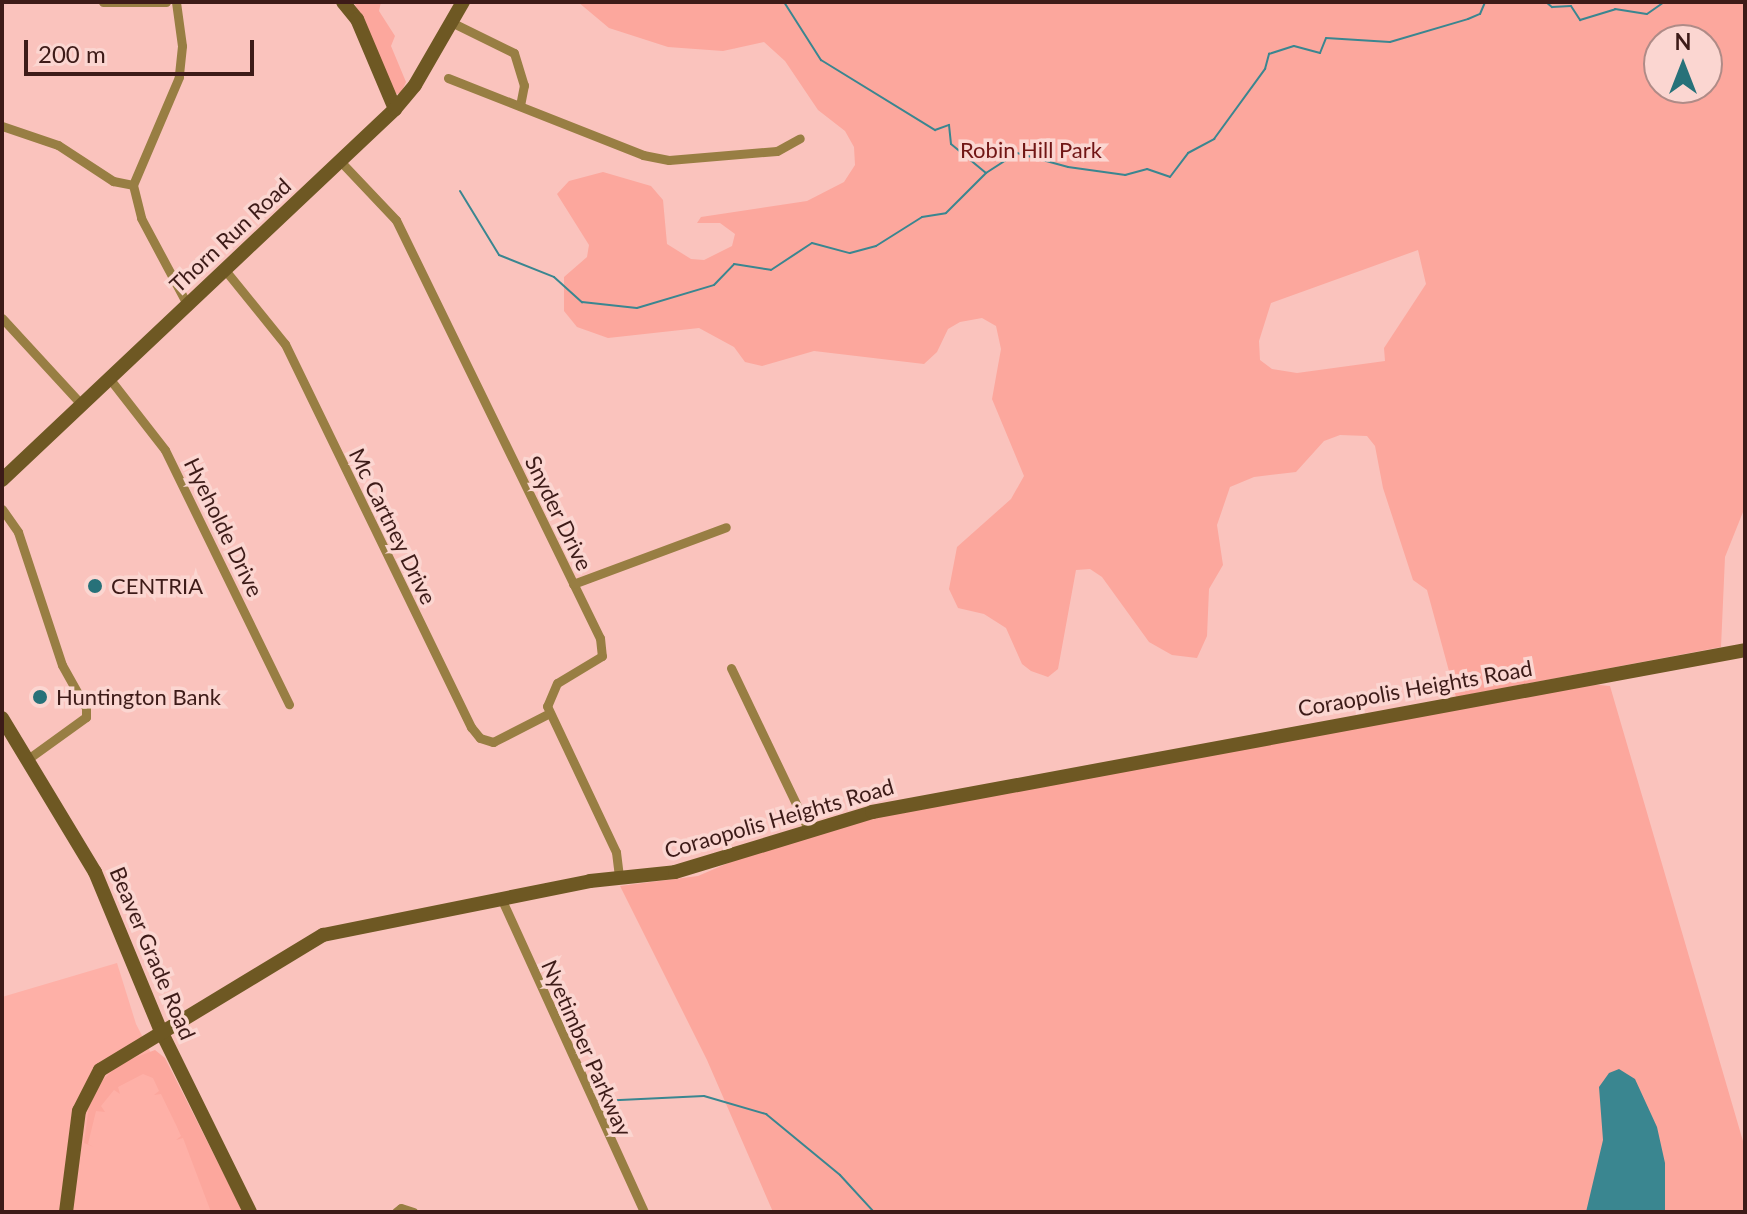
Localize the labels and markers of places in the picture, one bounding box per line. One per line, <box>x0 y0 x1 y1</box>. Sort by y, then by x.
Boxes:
place label: CENTRIA <box>111 573 203 599</box>
marker: CENTRIA <box>86 577 104 595</box>
place label: Huntington Bank <box>56 684 221 710</box>
marker: Huntington Bank <box>31 688 49 706</box>

